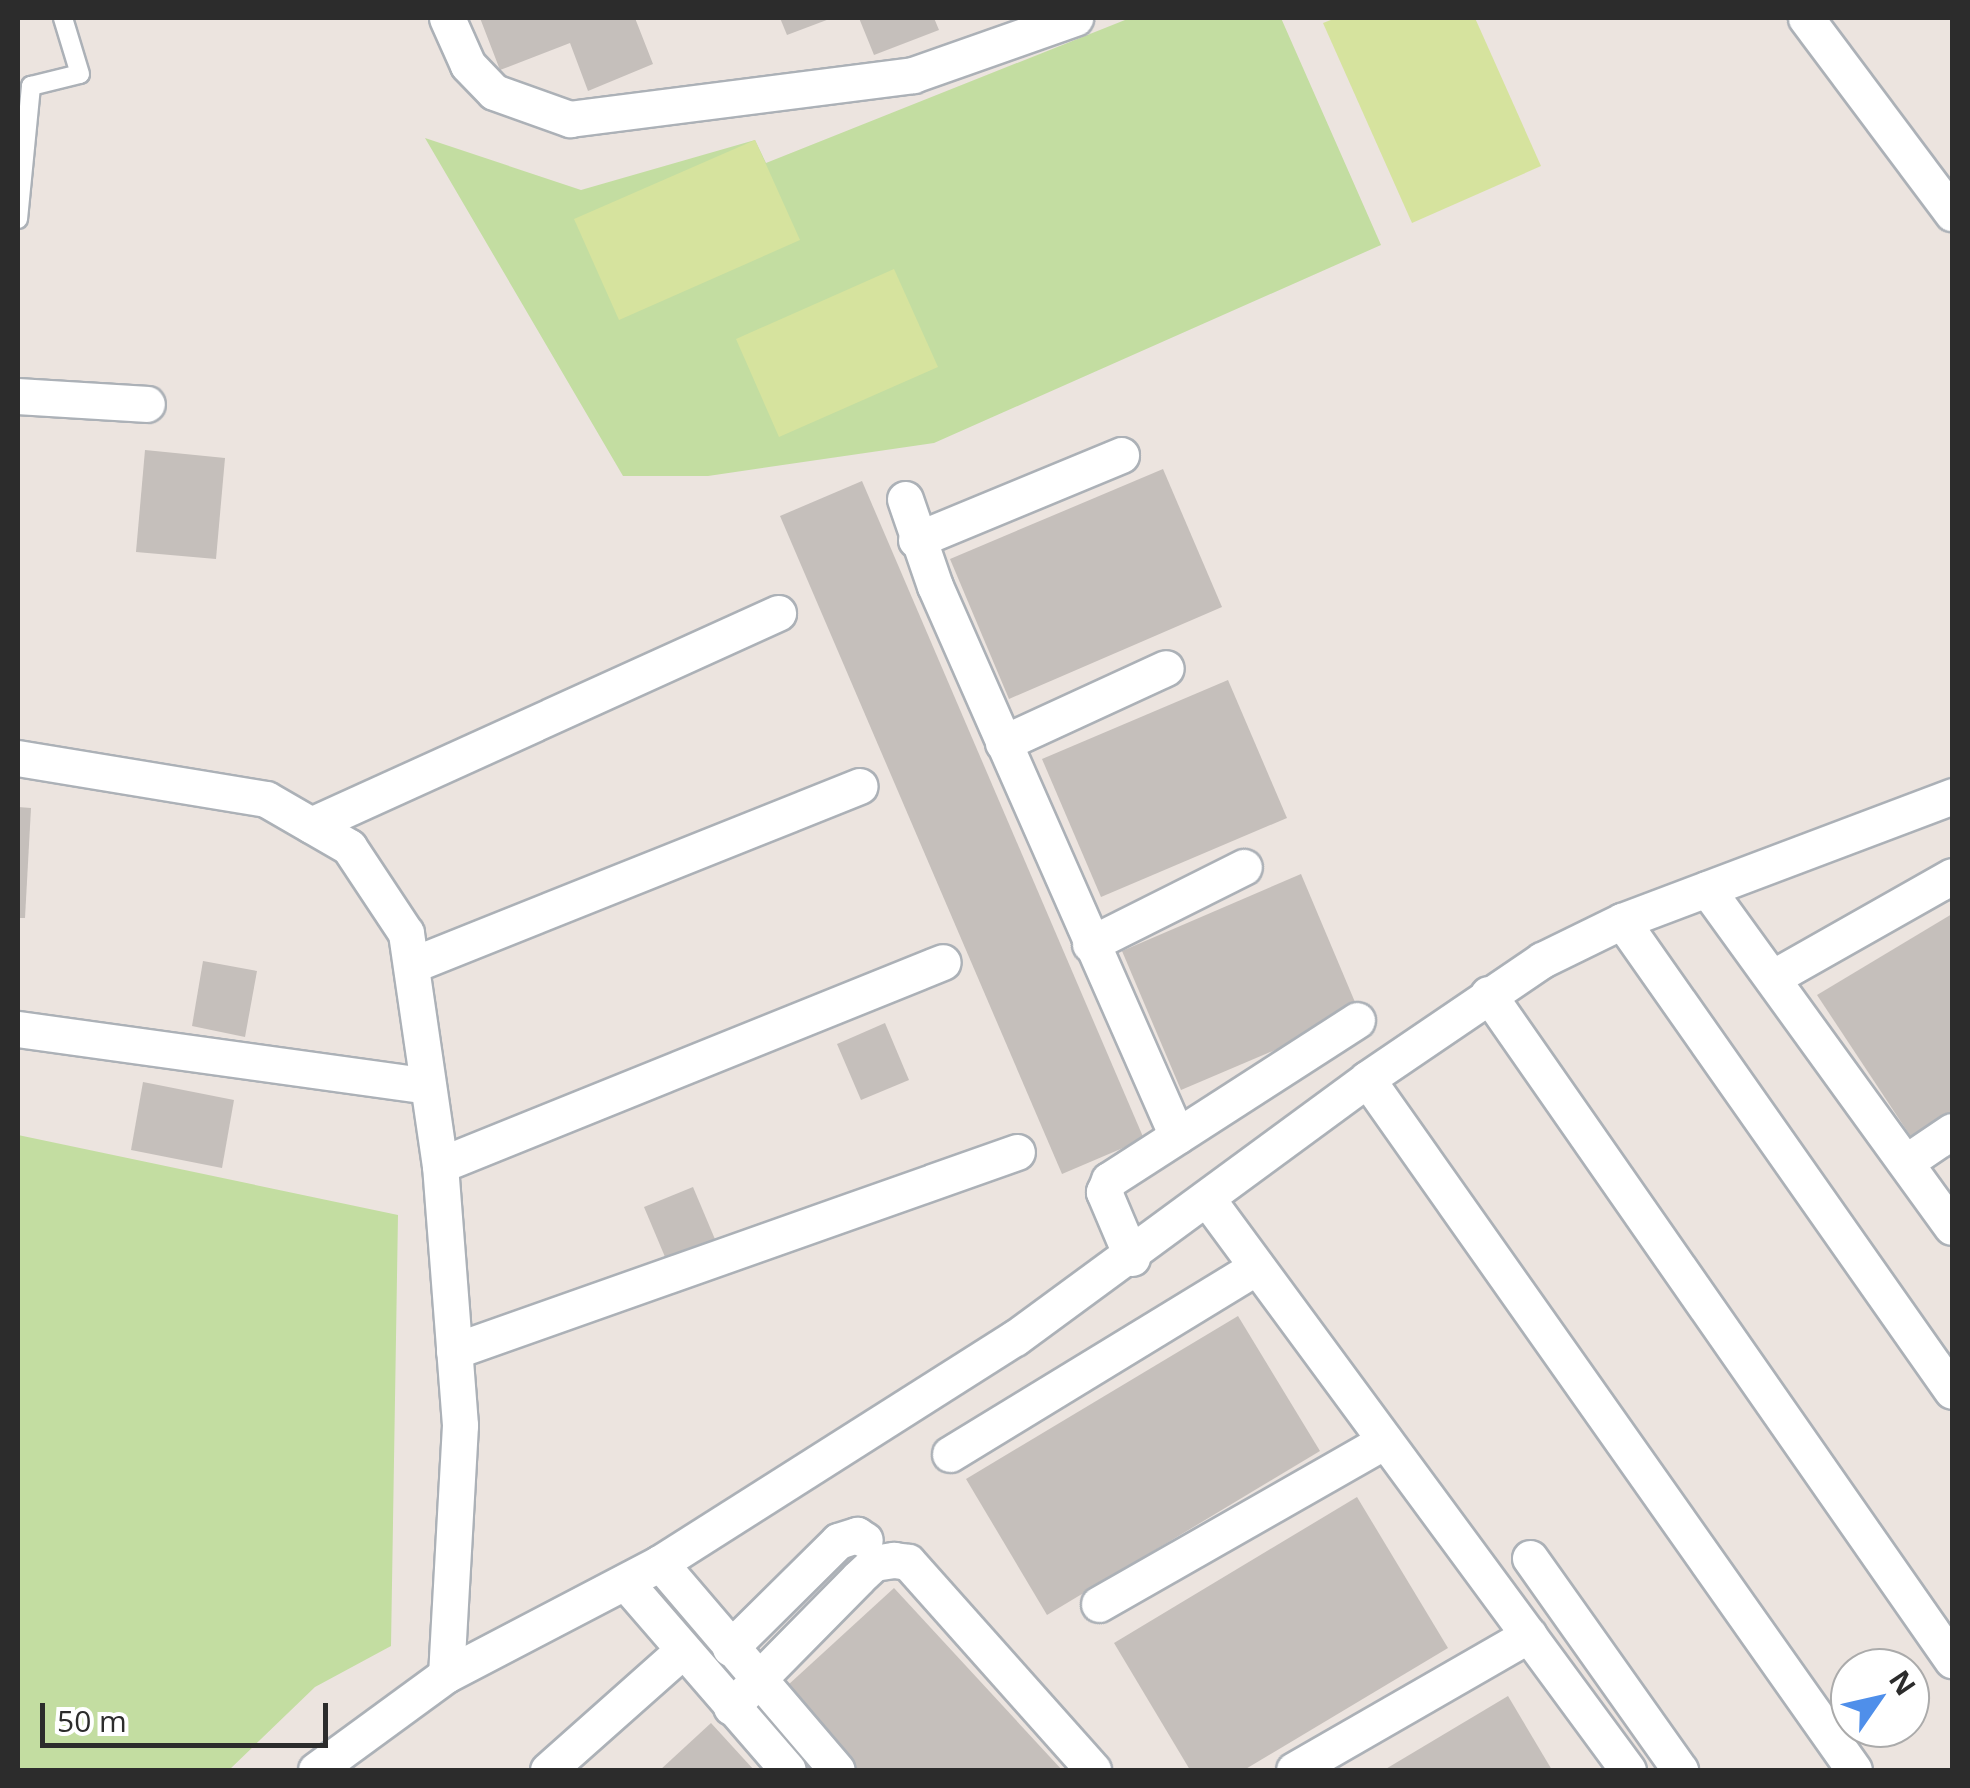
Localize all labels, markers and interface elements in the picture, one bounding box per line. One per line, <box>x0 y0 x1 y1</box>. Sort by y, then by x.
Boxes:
north arrow <box>1830 1648 1930 1748</box>
text: N <box>1881 1662 1925 1702</box>
scale bar <box>45 1683 332 1745</box>
text: 50 m <box>57 1700 127 1741</box>

